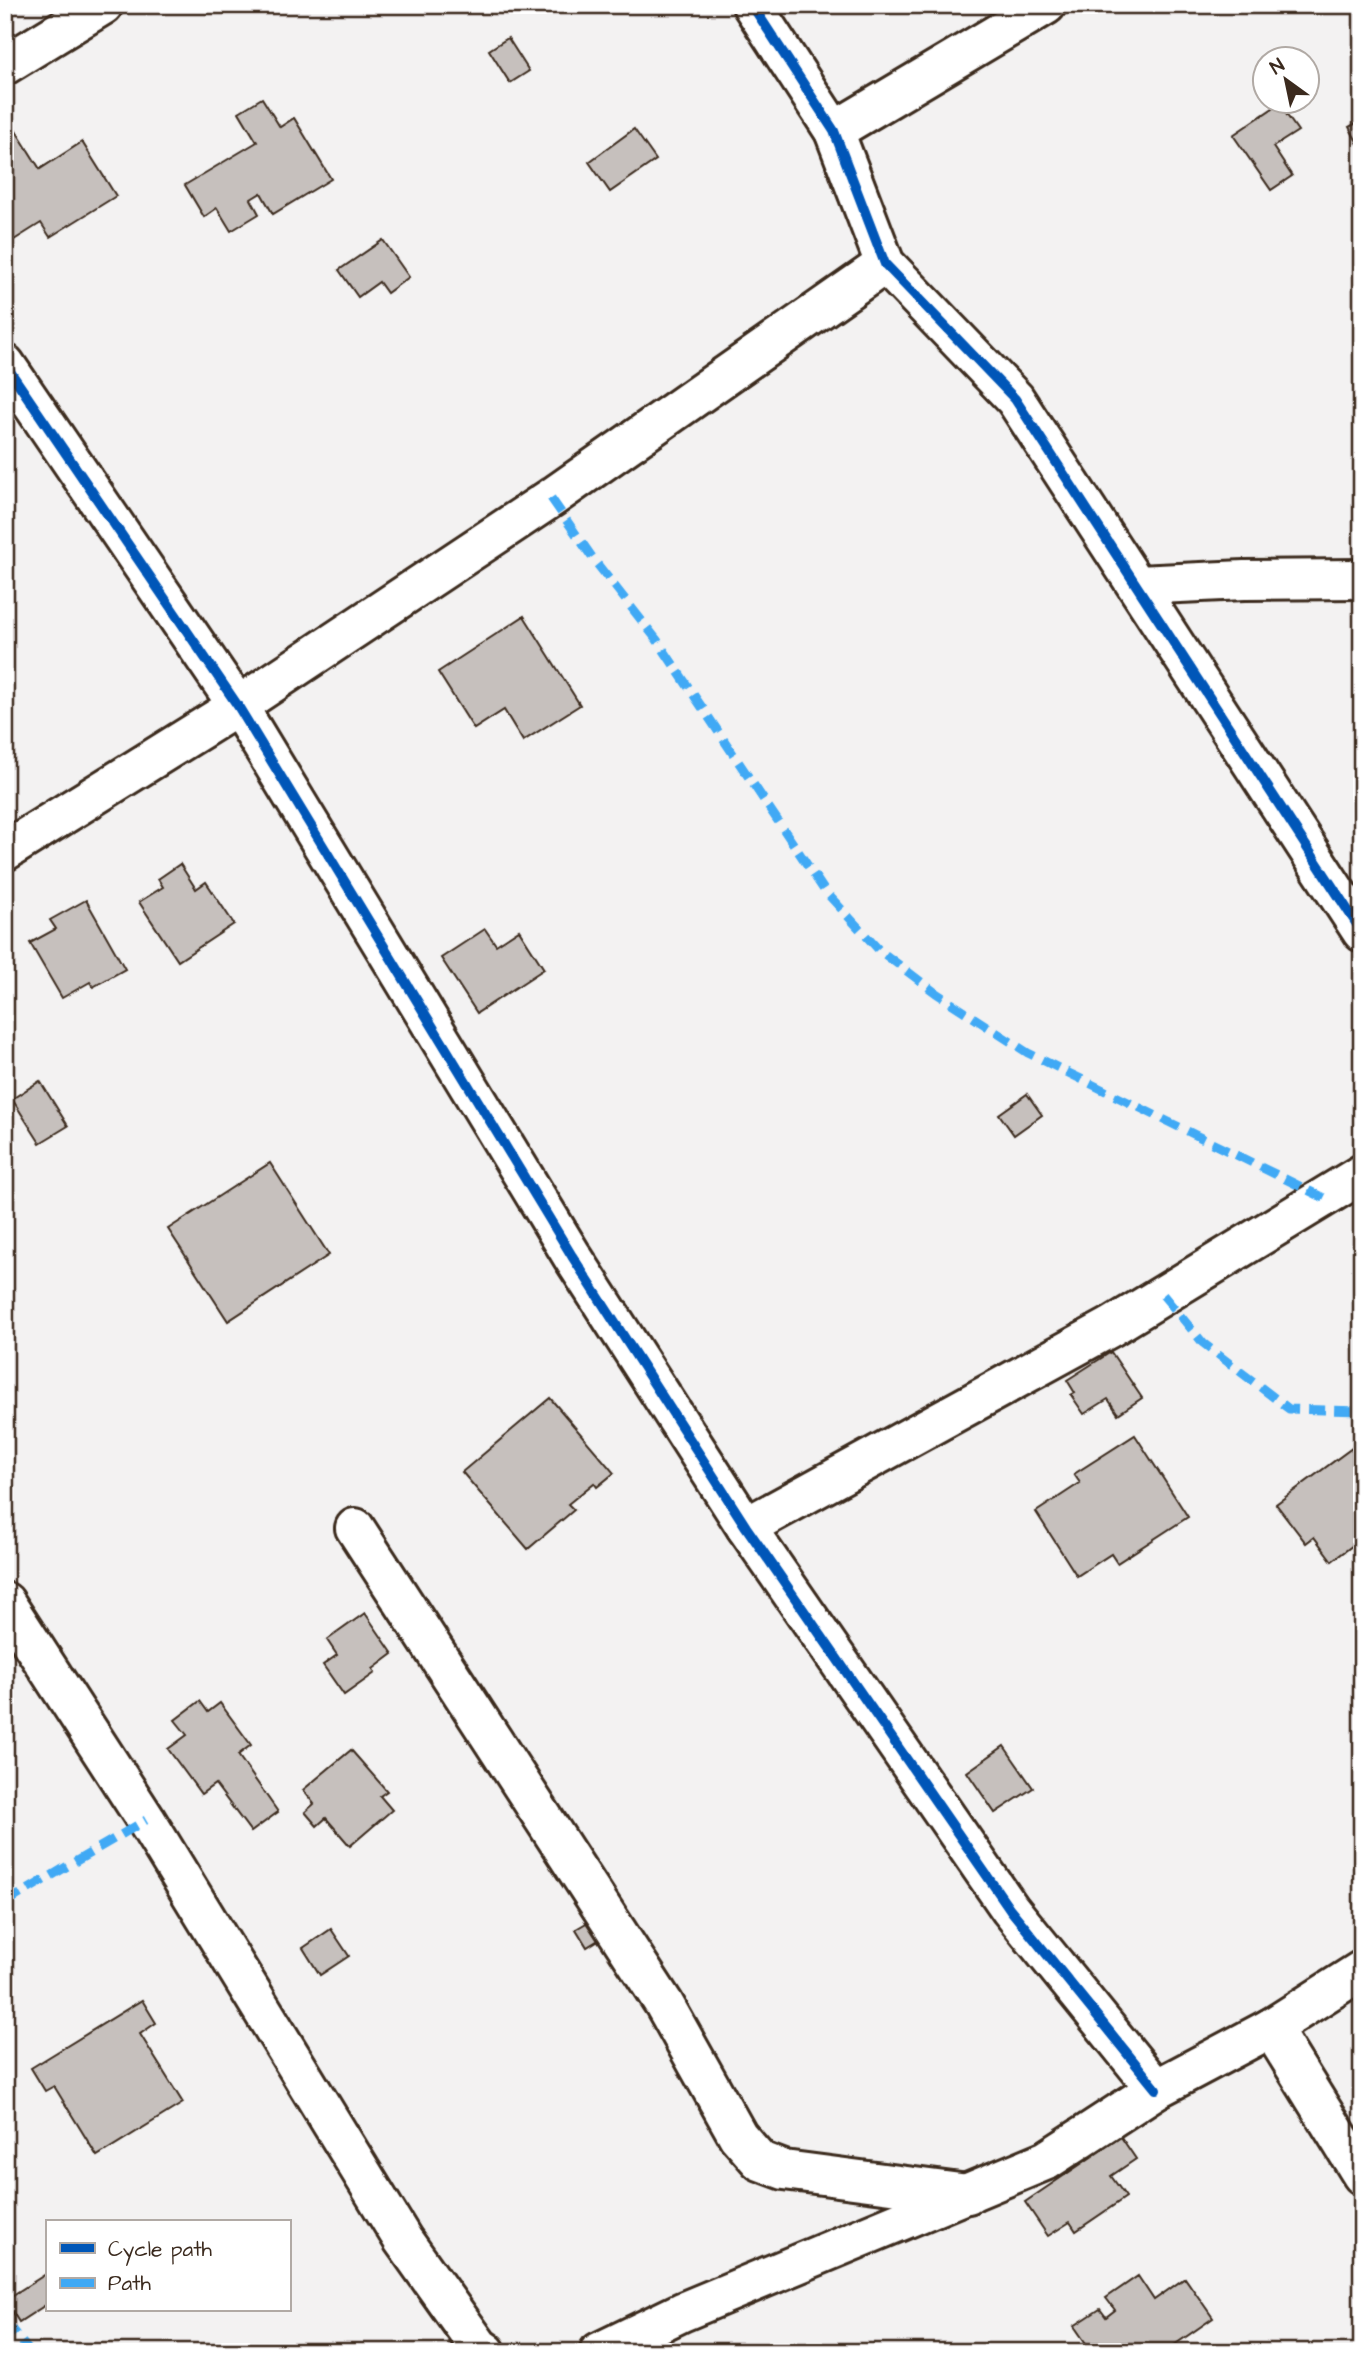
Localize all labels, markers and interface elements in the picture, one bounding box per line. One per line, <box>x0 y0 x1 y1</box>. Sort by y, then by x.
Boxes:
north arrow <box>1252 46 1322 116</box>
text: N <box>1265 52 1290 82</box>
legend <box>46 2220 290 2312</box>
text: Cycle path <box>108 2235 213 2266</box>
text: Path <box>108 2269 152 2298</box>

